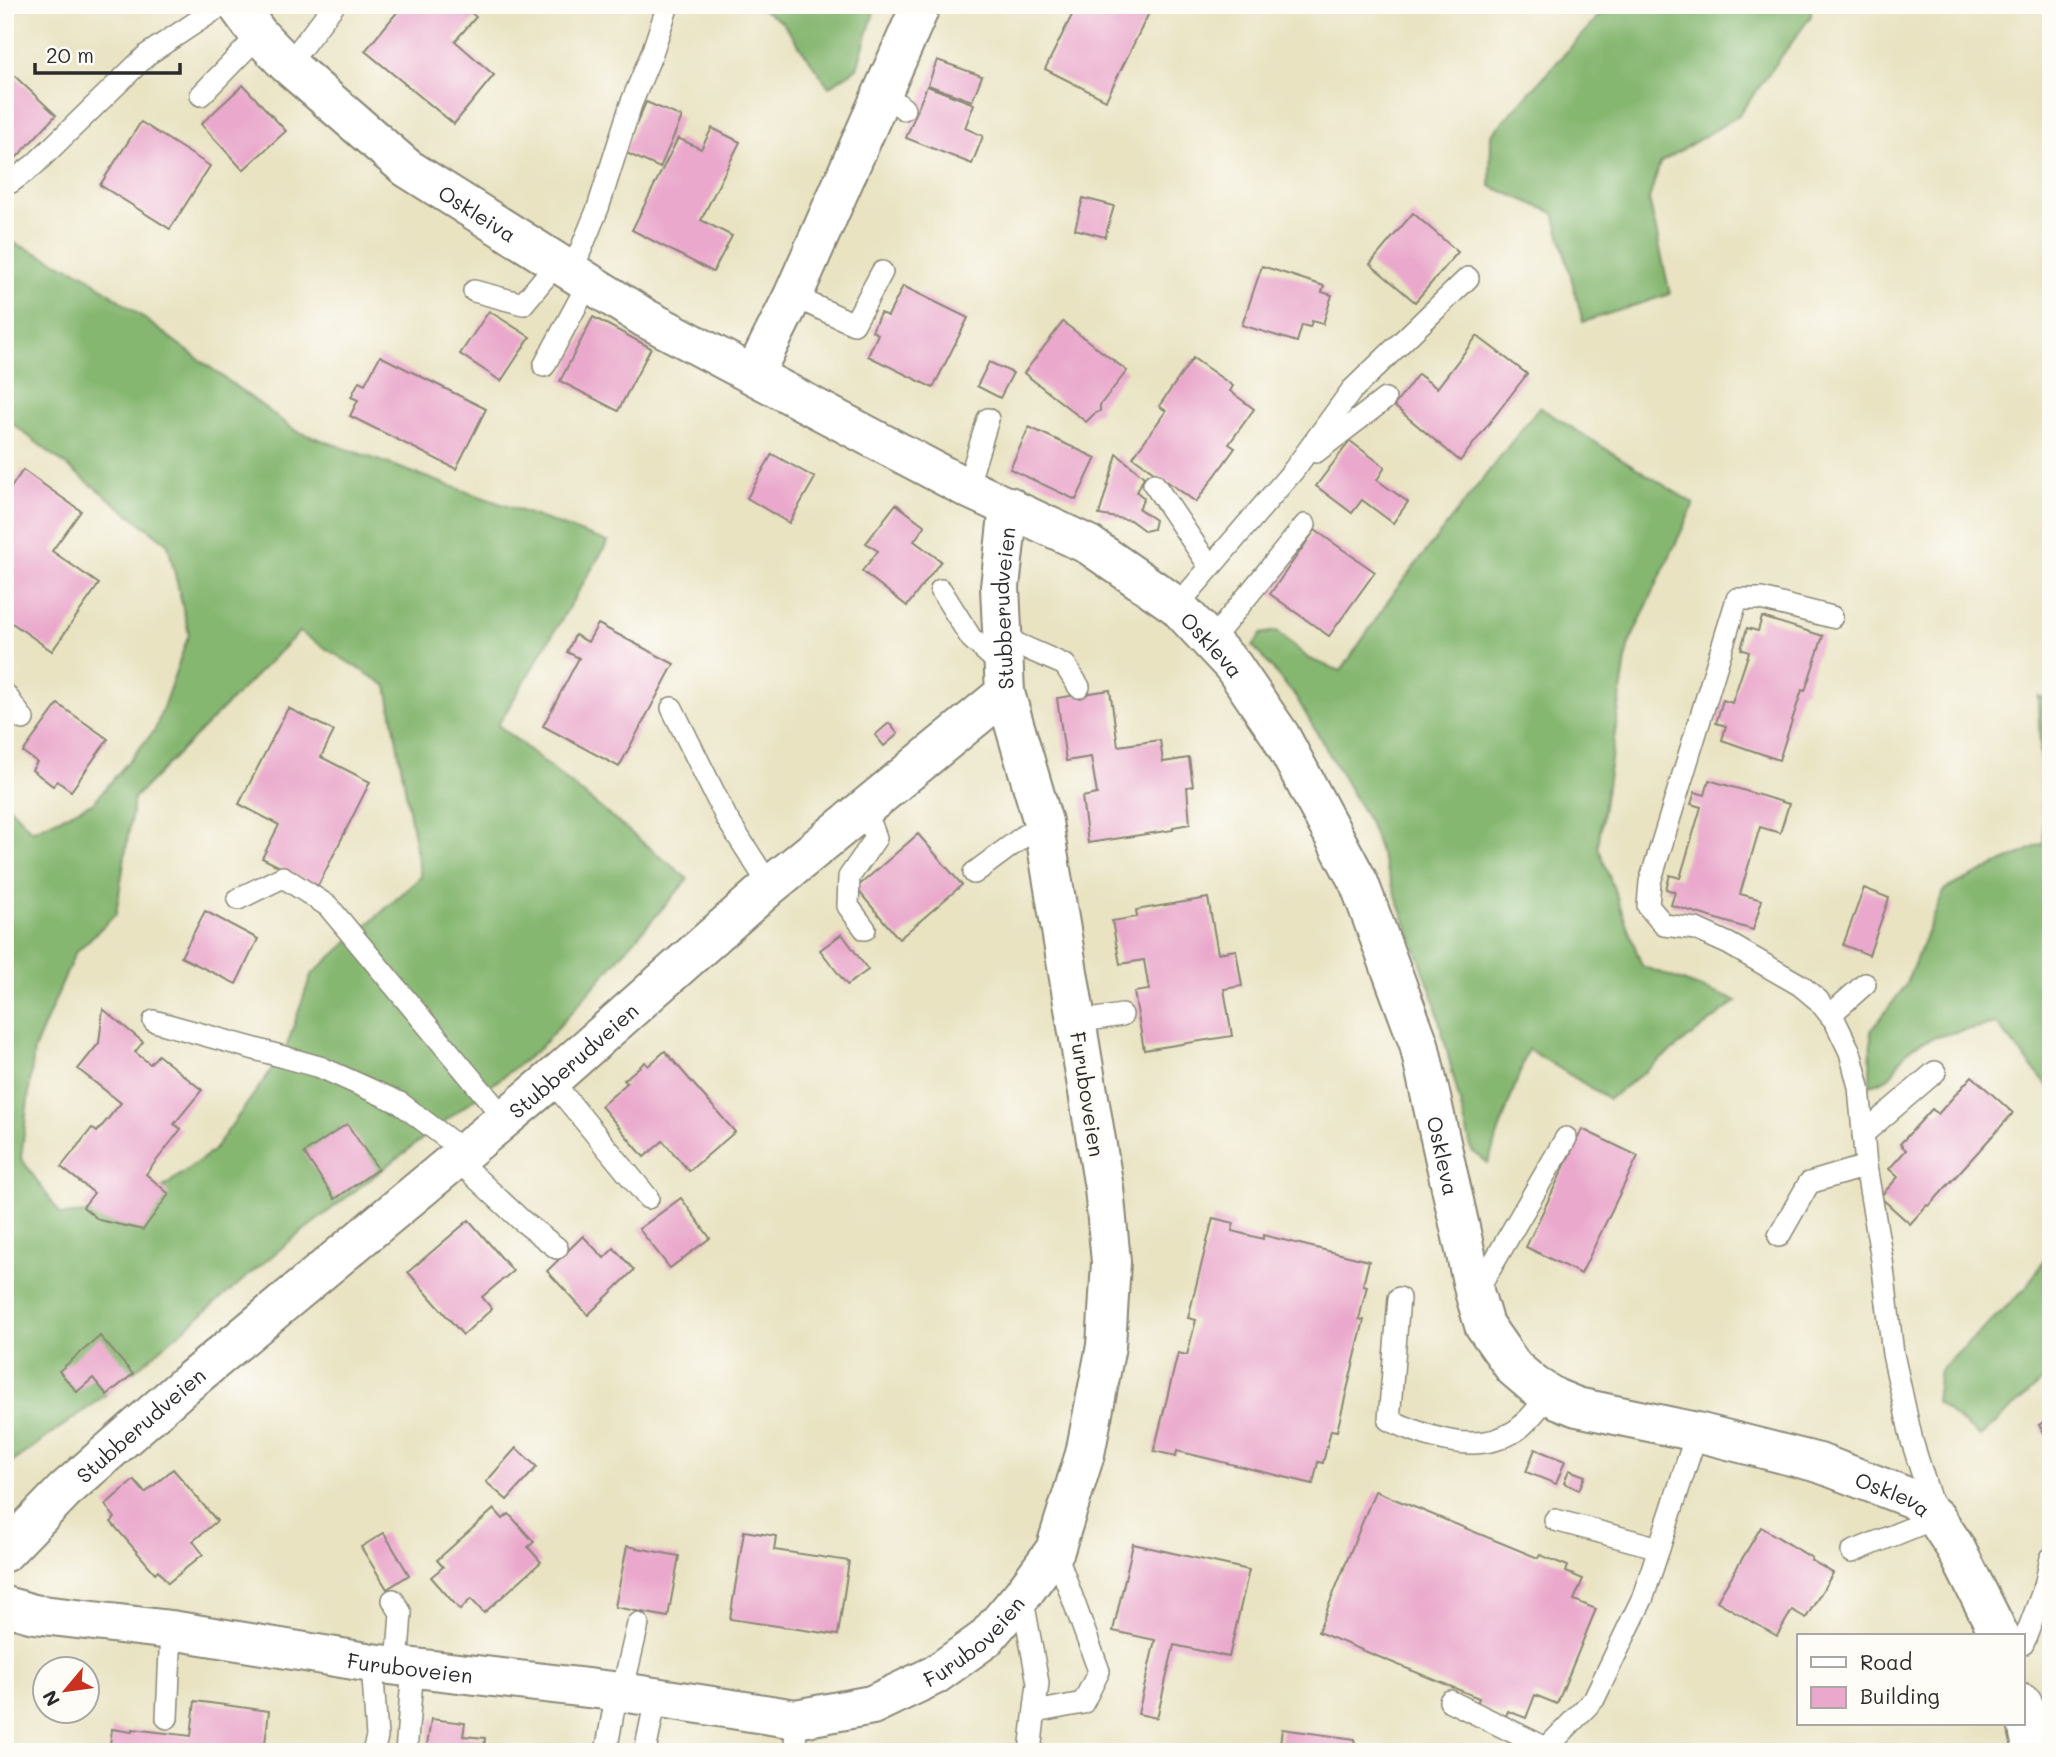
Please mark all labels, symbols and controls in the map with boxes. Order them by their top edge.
scale bar [35,32,180,76]
text: 20 m [46,41,94,68]
street label: Oskleiva [434,178,522,247]
street label: Stubberudveien [986,525,1020,690]
street label: Oskleva [1175,606,1250,682]
street label: Stubberudveien [503,996,643,1123]
street label: Furuboveien [1065,1030,1111,1158]
street label: Oskleva [1422,1113,1466,1198]
street label: Stubberudveien [70,1361,210,1488]
street label: Oskleva [1852,1465,1937,1522]
street label: Furuboveien [919,1590,1029,1692]
legend [1797,1634,2024,1726]
street label: Furuboveien [345,1646,474,1688]
text: Road [1860,1648,1912,1675]
north arrow [32,1656,102,1726]
text: Building [1860,1682,1940,1709]
text: N [36,1686,65,1711]

